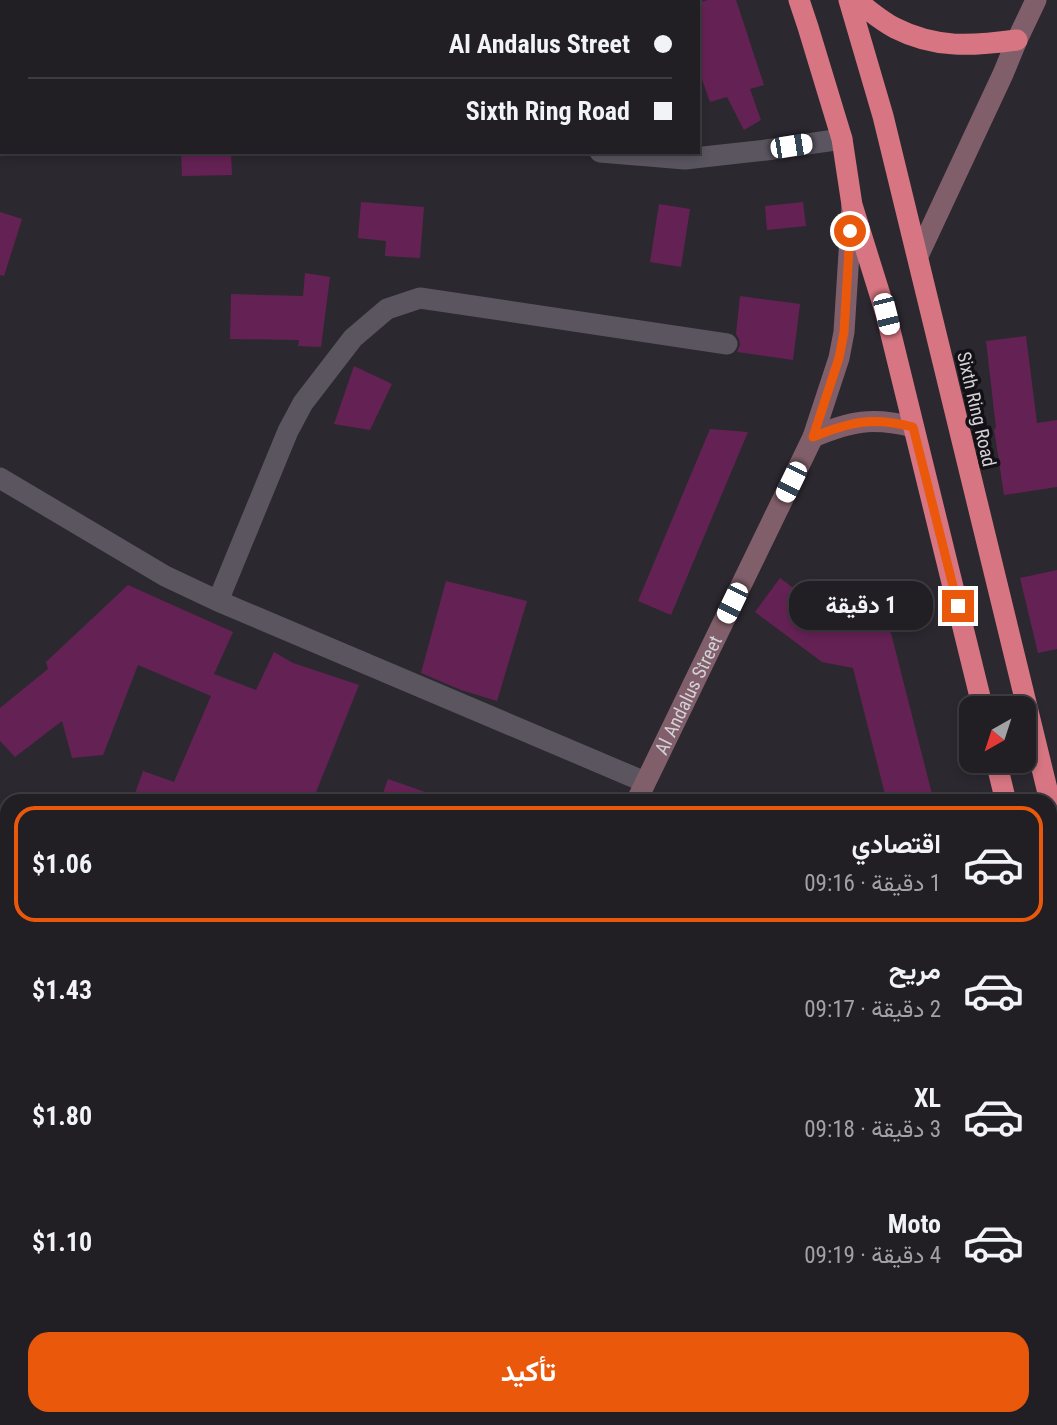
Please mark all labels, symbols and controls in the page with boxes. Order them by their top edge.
text: Al Andalus Street [449,29,630,59]
text: Sixth Ring Road [466,96,630,126]
car [769,132,814,160]
route start [834,215,866,247]
car [871,291,902,337]
street label: Sixth Ring Road [952,349,1001,469]
car [773,459,810,505]
car [714,580,751,626]
callout: 1 دقيقة [790,582,934,630]
route end [942,590,974,622]
text: 1 دقيقة [825,592,897,619]
street label: Al Andalus Street [650,632,727,758]
north arrow [959,696,1036,774]
map controls [959,696,1036,773]
text: اقتصادي [852,829,941,859]
icon: car [962,833,1025,896]
text: $1.06 [32,849,92,879]
text: 1 دقيقة · 09:16 [804,870,941,897]
text: مريح [889,955,941,985]
icon: car [962,959,1025,1022]
text: $1.43 [32,975,92,1005]
text: 2 دقيقة · 09:17 [804,996,941,1023]
text: XL [914,1083,941,1113]
icon: car [962,1085,1025,1148]
text: $1.80 [32,1101,92,1131]
text: 3 دقيقة · 09:18 [804,1116,941,1143]
text: Moto [888,1209,941,1239]
icon: car [962,1211,1025,1274]
text: $1.10 [32,1227,92,1257]
text: 4 دقيقة · 09:19 [804,1242,941,1269]
button: تأكيد [28,1332,1029,1412]

